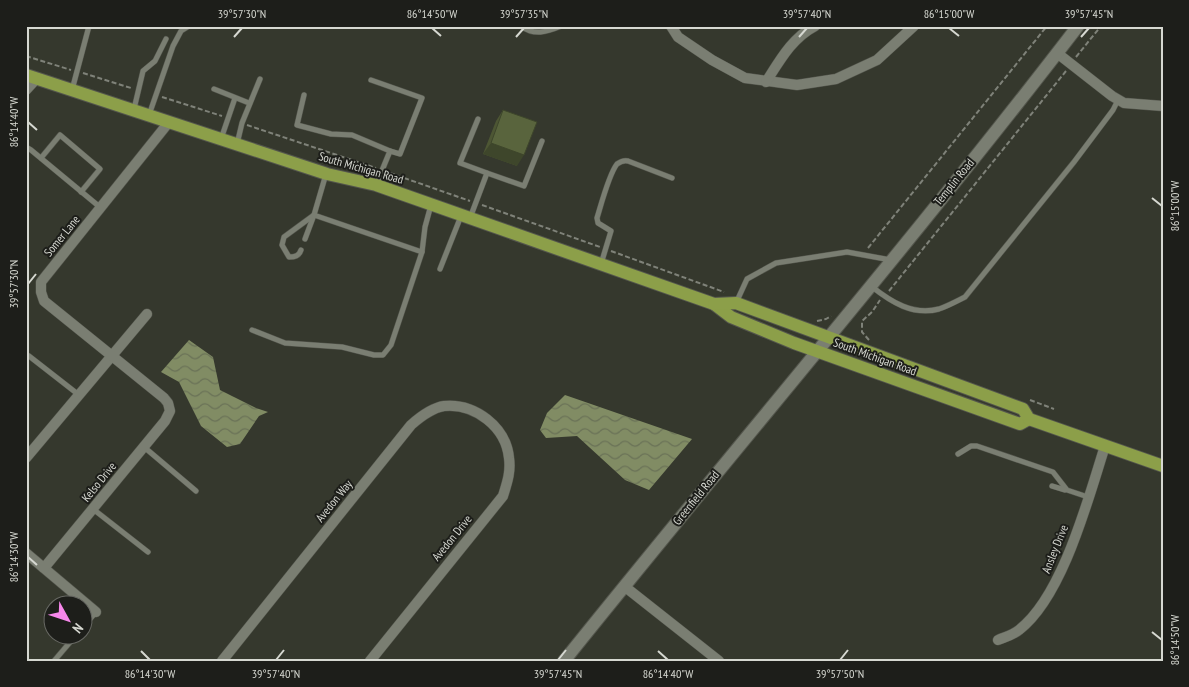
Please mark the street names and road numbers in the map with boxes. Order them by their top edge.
street label: South Michigan Road [317,148,405,187]
street label: Templin Road [930,155,977,208]
street label: Somer Lane [40,212,83,259]
street label: South Michigan Road [832,335,919,379]
street label: Kelso Drive [78,459,119,505]
street label: Greenfield Road [669,468,722,528]
street label: Avedon Way [312,476,355,525]
street label: Avedon Drive [429,512,475,564]
street label: Ansley Drive [1038,522,1071,575]

